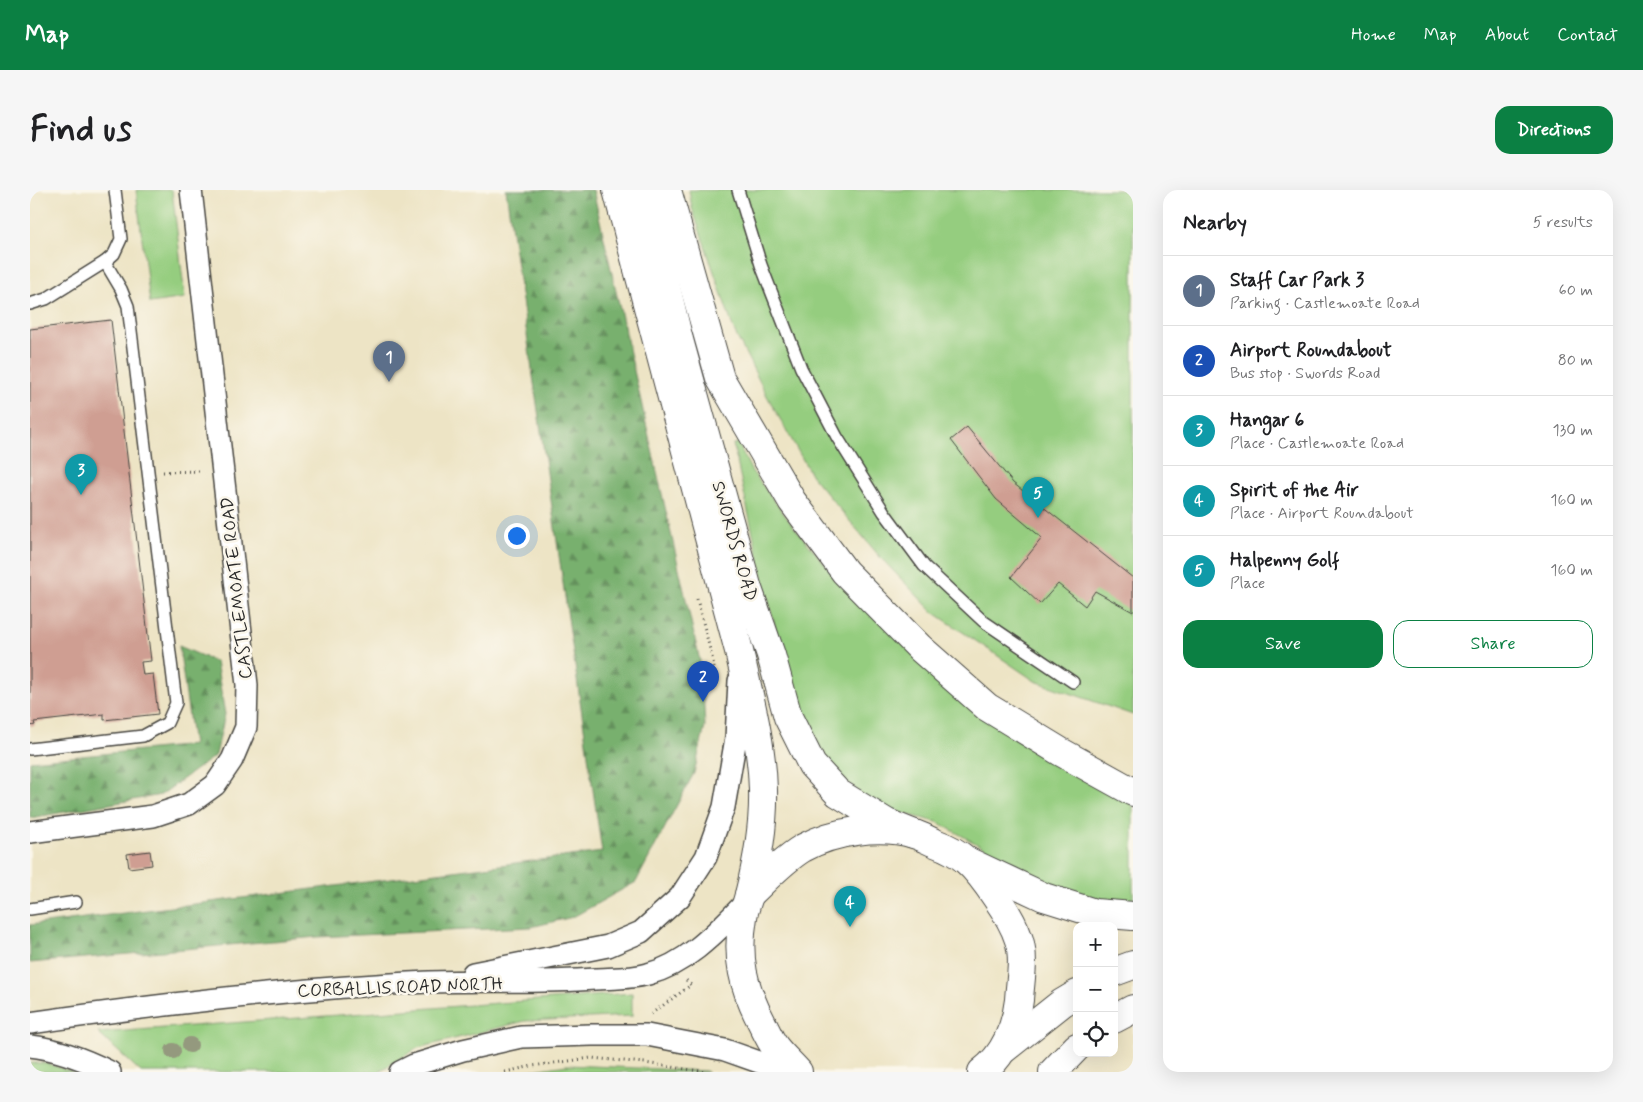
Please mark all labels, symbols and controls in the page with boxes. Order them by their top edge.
text: Map [25,20,69,51]
text: Home [1351,23,1396,47]
text: Map [1424,23,1457,47]
text: About [1485,23,1529,47]
text: Contact [1557,23,1618,47]
button: Directions [1495,106,1613,154]
text: Find us [30,107,132,153]
text: Nearby [1183,209,1247,237]
text: 5 results [1533,212,1593,233]
text: Staff Car Park 3 [1230,268,1364,293]
text: 1 [1195,280,1203,301]
text: 60 m [1559,280,1593,301]
text: Parking · Castlemoate Road [1230,293,1420,314]
text: Airport Roundabout [1230,338,1392,363]
pin: 1 [373,341,405,382]
text: 2 [1195,350,1203,371]
text: 80 m [1558,350,1593,371]
text: Bus stop · Swords Road [1230,363,1380,384]
text: Hangar 6 [1230,408,1304,433]
text: 3 [1195,420,1203,441]
text: 130 m [1552,420,1593,441]
text: Place · Castlemoate Road [1230,433,1404,454]
pin: 3 [65,454,97,495]
pin: 5 [1022,477,1054,518]
street label: SWORDS ROAD [705,478,763,604]
text: Spirit of the Air [1230,478,1359,503]
text: 4 [1194,490,1204,511]
text: 160 m [1550,490,1593,511]
street label: CASTLEMOATE ROAD [215,496,259,680]
text: Place · Airport Roundabout [1230,503,1414,524]
your location [504,523,530,549]
text: Halpenny Golf [1230,548,1339,573]
text: 5 [1194,560,1204,581]
text: 160 m [1550,560,1593,581]
text: Place [1230,573,1265,594]
button: Save [1183,620,1383,668]
button: Share [1393,620,1593,668]
pin: 2 [687,661,719,702]
pin: 4 [834,886,866,927]
map controls [1073,922,1118,1057]
button: + [1073,922,1118,967]
button: − [1073,967,1118,1012]
street label: CORBALLIS ROAD NORTH [297,972,504,1004]
button: locate [1073,1012,1118,1057]

